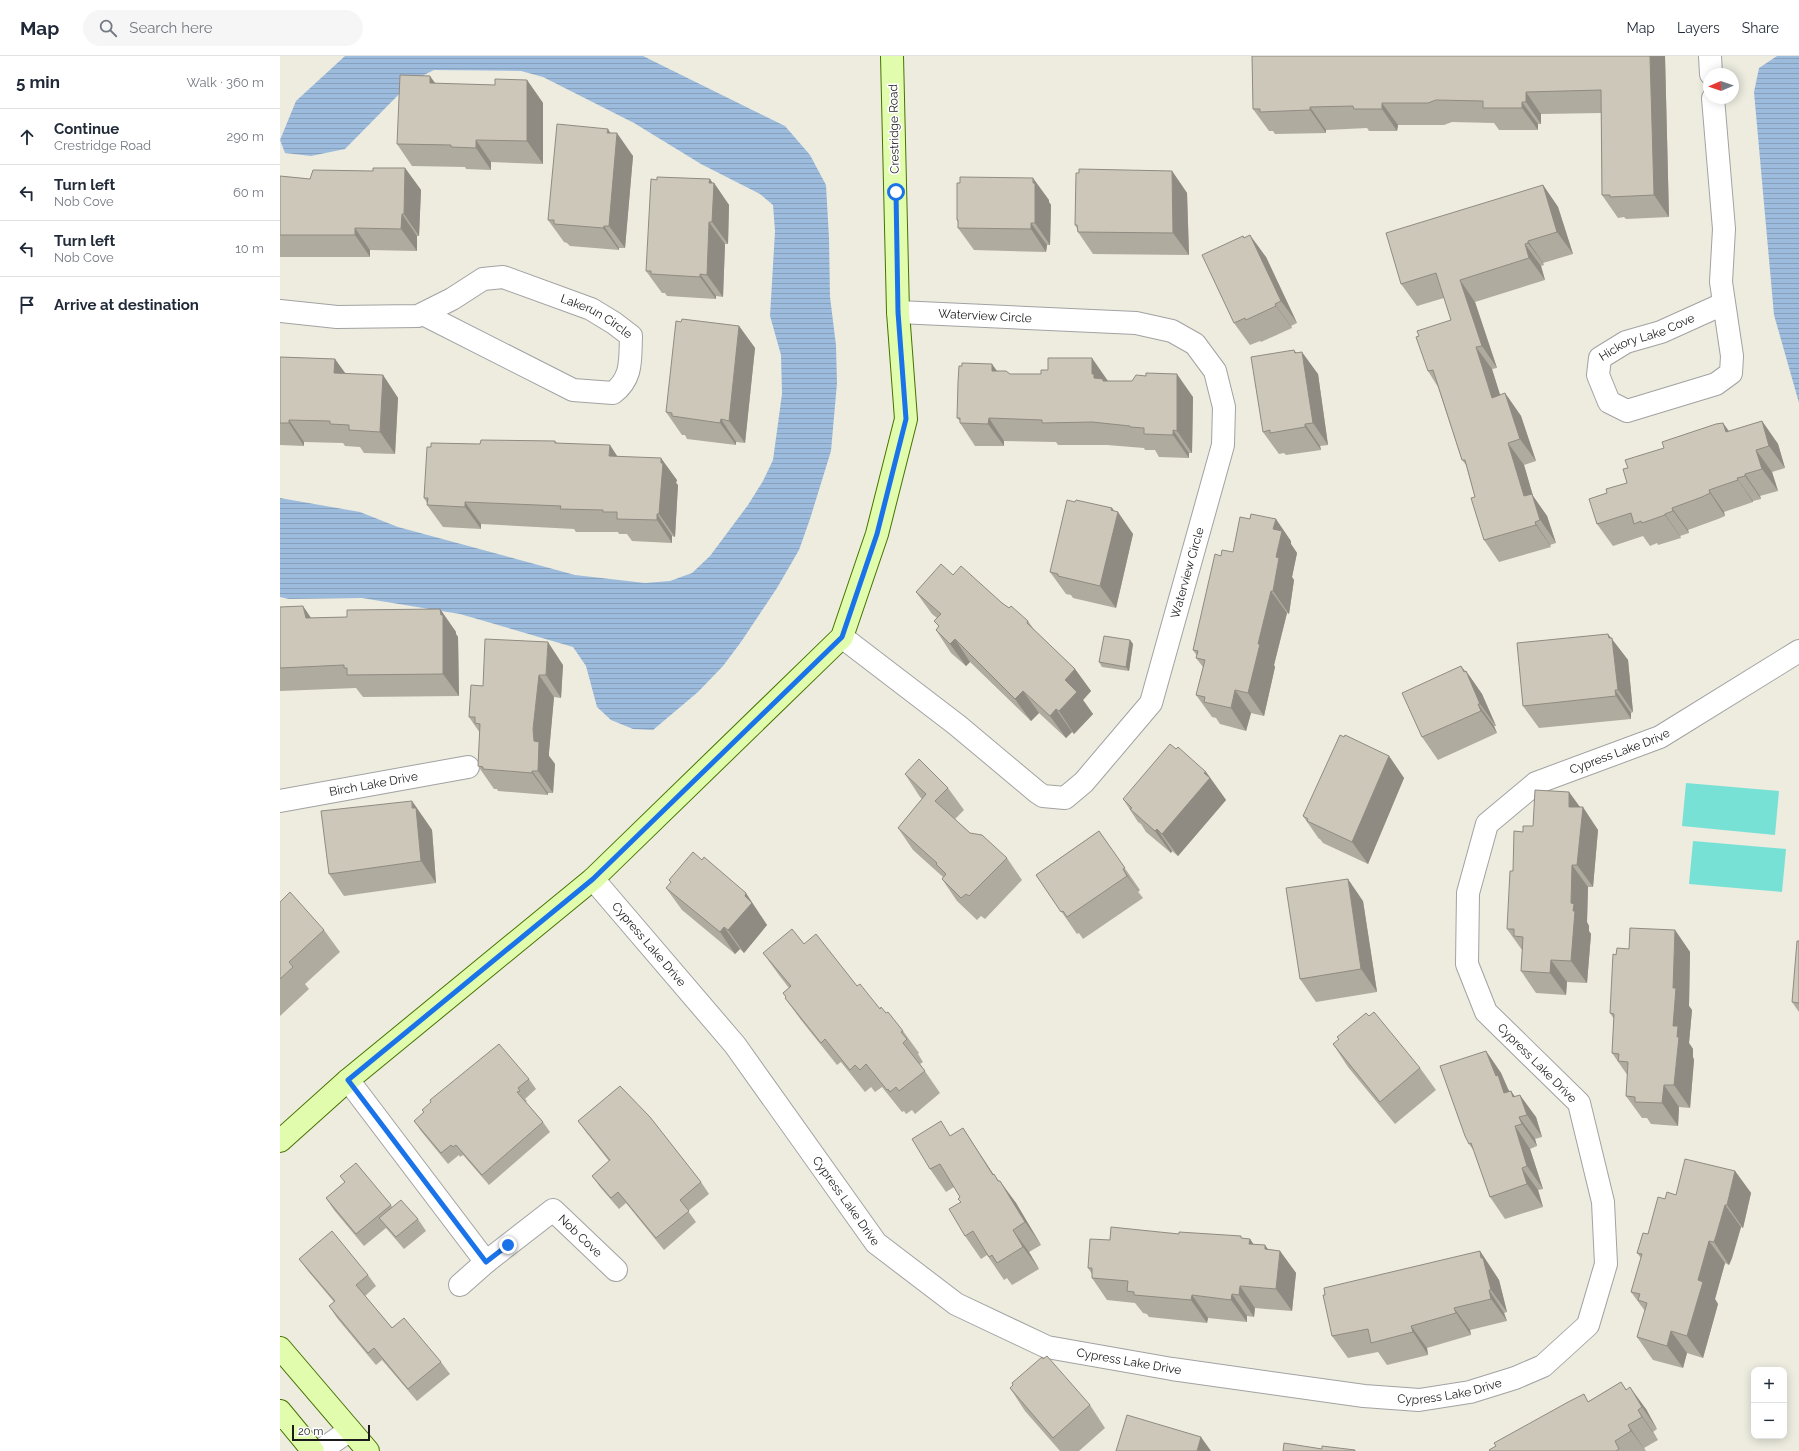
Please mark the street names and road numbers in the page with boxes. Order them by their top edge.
street label: Crestridge Road [886,84,902,174]
street label: Lakerun Circle [559,292,635,341]
street label: Waterview Circle [938,307,1032,325]
street label: Hickory Lake Cove [1596,311,1697,364]
street label: Waterview Circle [1168,526,1207,620]
street label: Cypress Lake Drive [1568,726,1672,777]
street label: Birch Lake Drive [328,769,419,799]
street label: Cypress Lake Drive [609,899,689,989]
street label: Cypress Lake Drive [1495,1021,1579,1105]
street label: Cypress Lake Drive [810,1154,883,1248]
street label: Nob Cove [555,1212,605,1260]
street label: Cypress Lake Drive [1075,1345,1182,1377]
street label: Cypress Lake Drive [1397,1376,1503,1407]

